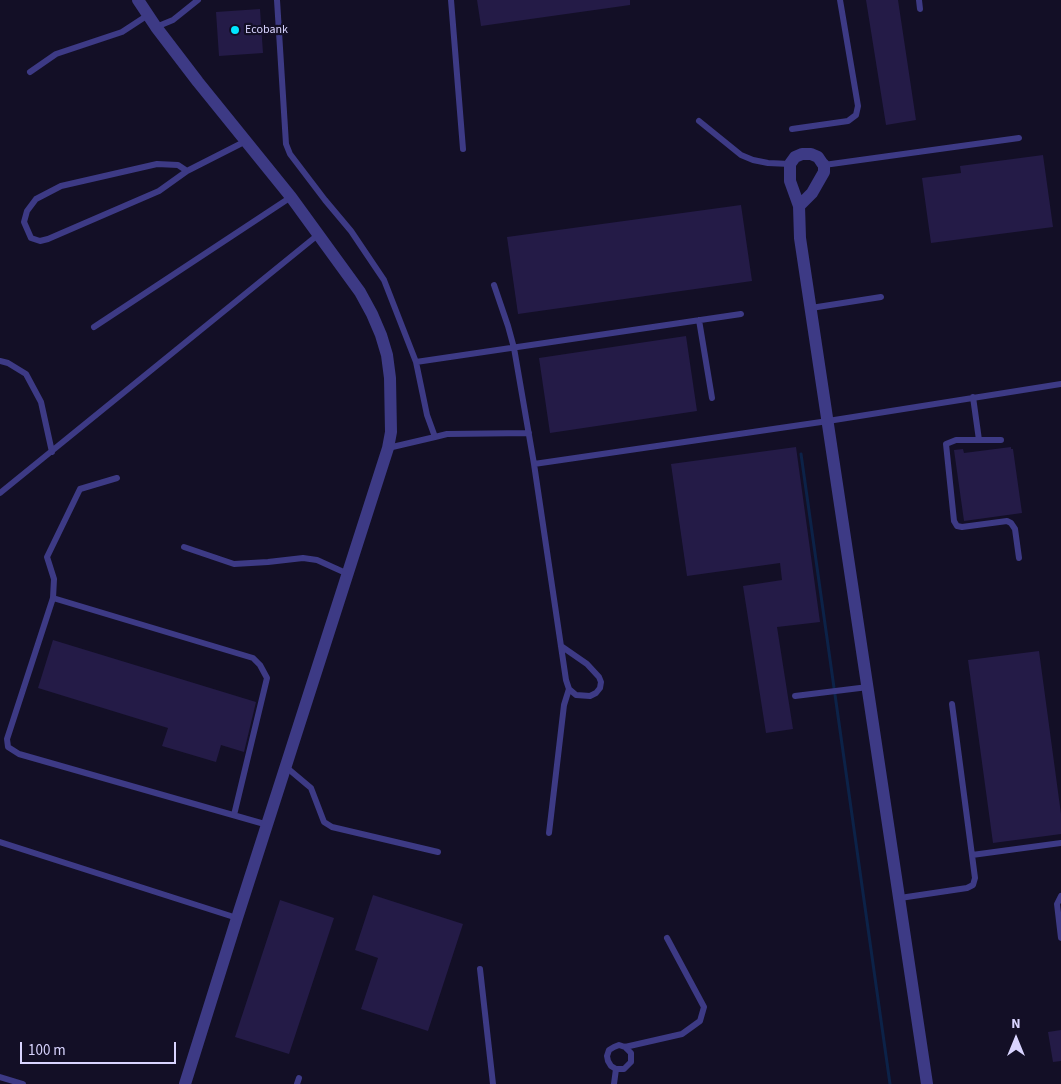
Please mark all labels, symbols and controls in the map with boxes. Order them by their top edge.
place label: Ecobank [245,23,288,37]
marker: Ecobank [229,24,241,36]
north arrow [991,1014,1041,1064]
text: N [1011,1014,1021,1034]
scale bar [22,1032,179,1064]
text: 100 m [28,1040,66,1061]

